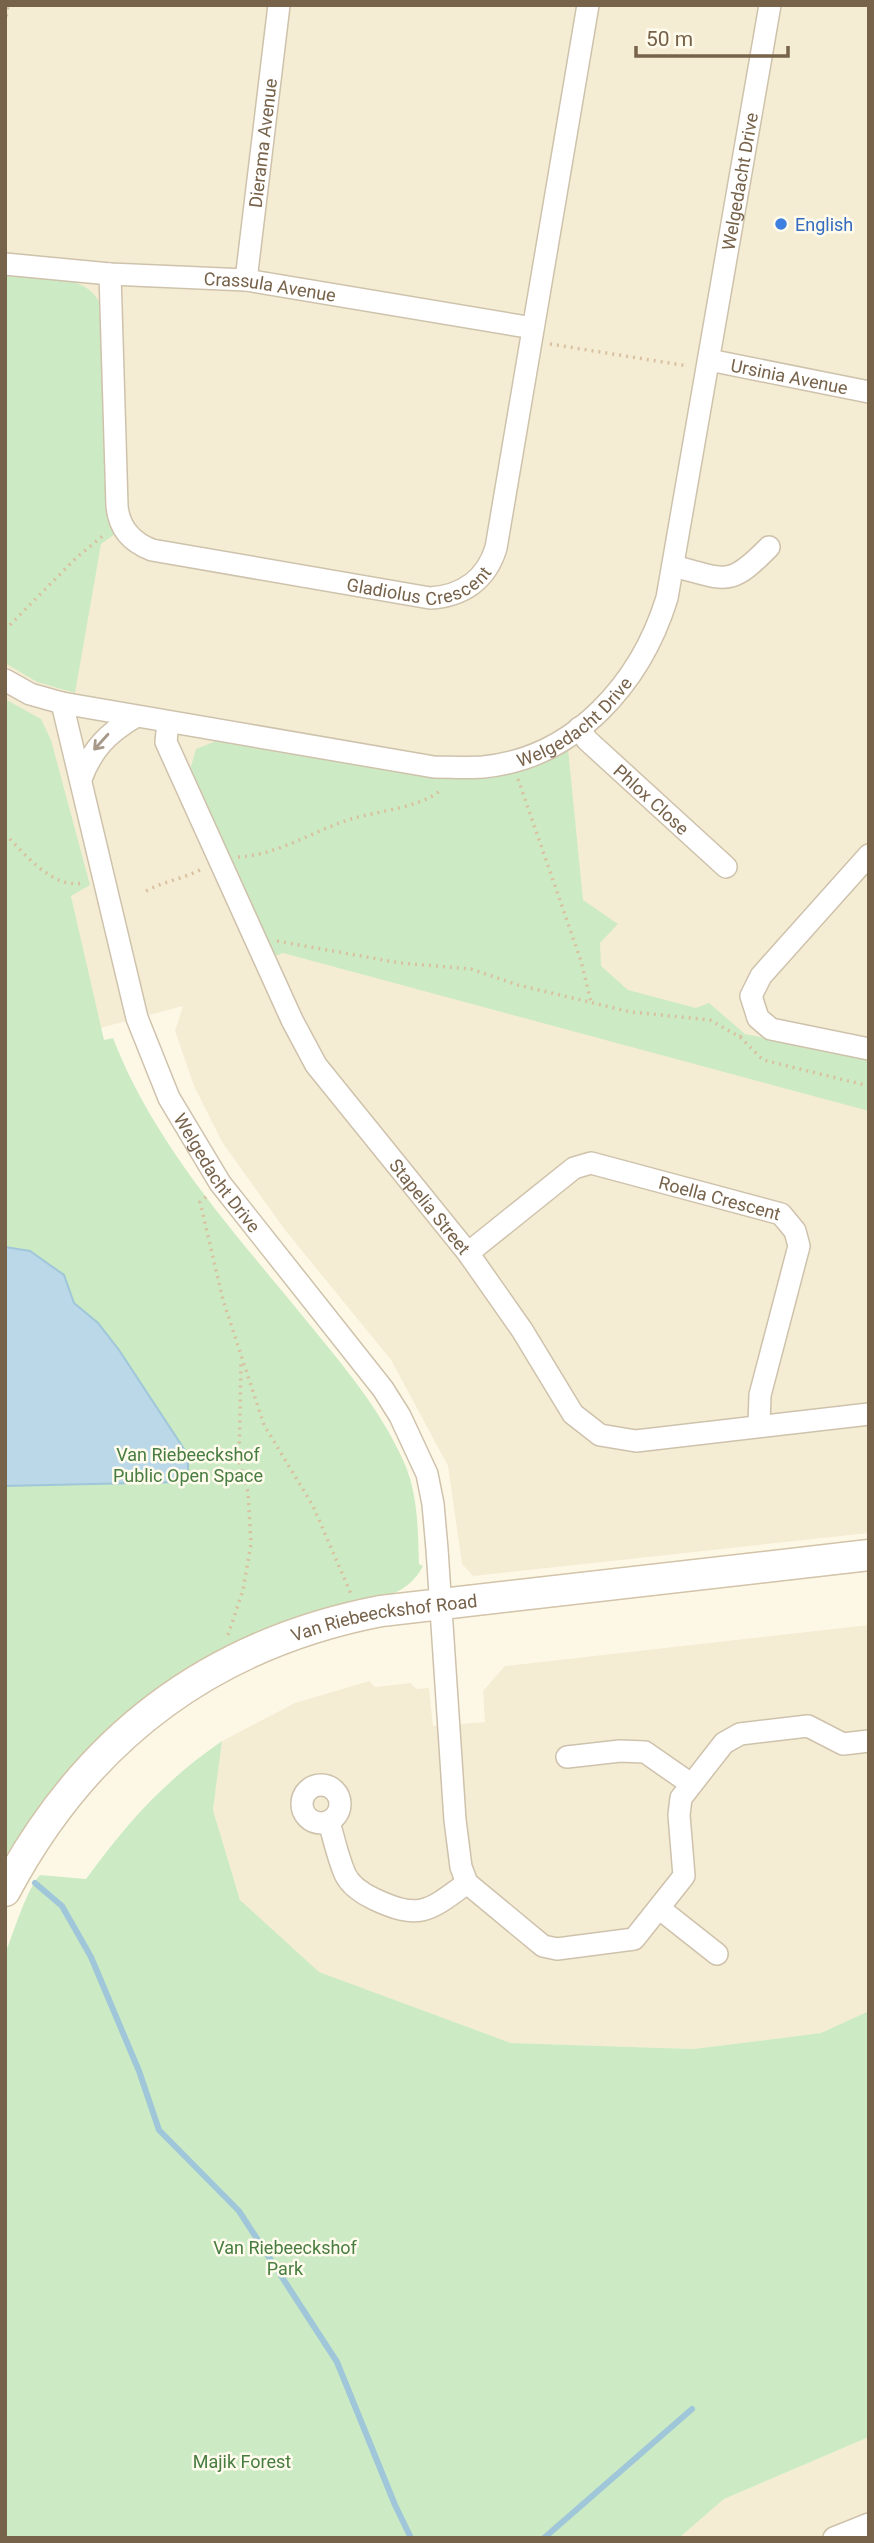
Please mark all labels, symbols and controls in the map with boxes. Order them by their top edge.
scale bar [636,14,788,58]
text: 50 m [646,27,693,51]
street label: Dierama Avenue [244,77,281,209]
street label: Welgedacht Drive [717,111,762,252]
place label: English [795,214,853,235]
marker: English [773,216,789,232]
street label: Crassula Avenue [203,268,338,305]
street label: Ursinia Avenue [729,354,850,398]
street label: Gladiolus Crescent [345,562,495,609]
street label: Welgedacht Drive [514,673,636,770]
one-way arrow [93,733,110,750]
street label: Phlox Close [610,759,694,839]
street label: Welgedacht Drive [170,1109,265,1236]
street label: Stapelia Street [385,1154,475,1258]
street label: Roella Crescent [657,1171,783,1224]
park label: Van Riebeeckshof Public Open Space [113,1444,263,1486]
street label: Van Riebeeckshof Road [288,1590,478,1645]
park label: Van Riebeeckshof Park [213,2237,358,2279]
park label: Majik Forest [193,2451,291,2472]

